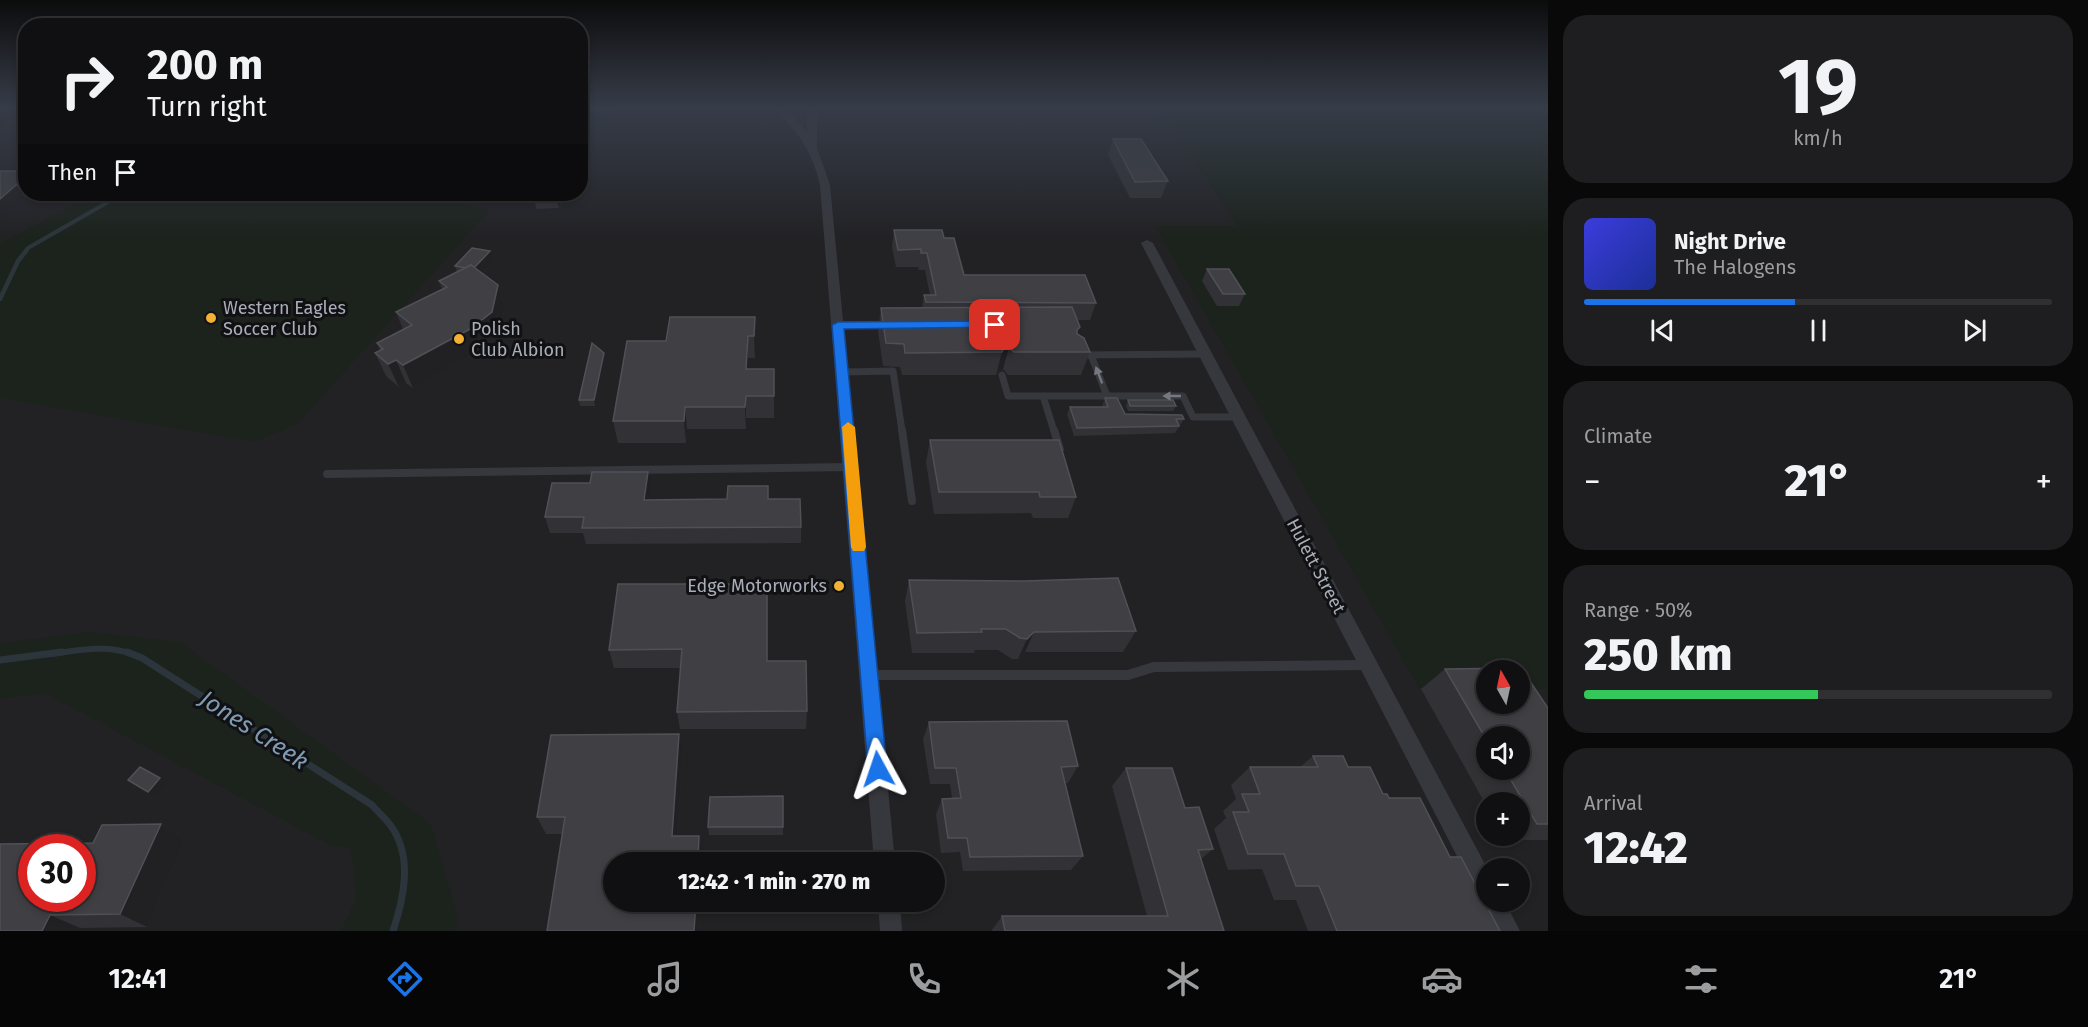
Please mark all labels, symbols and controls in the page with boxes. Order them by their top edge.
text: 200 m [147,40,263,90]
text: 19 [1778,40,1858,134]
icon: right [48,42,126,120]
text: Turn right [147,91,267,123]
text: km/h [1793,126,1843,150]
icon: arrive [109,156,142,189]
text: Then [48,159,97,186]
text: Night Drive [1674,228,1786,255]
text: The Halogens [1674,255,1796,279]
place label: Western Eagles Soccer Club [223,297,346,340]
pin [969,299,1020,350]
icon: arrive [978,308,1011,341]
marker: Western Eagles Soccer Club [204,311,218,325]
icon: previous [1646,314,1679,347]
icon: pause [1802,314,1835,347]
icon: next [1958,314,1991,347]
place label: Polish Club Albion [471,318,565,361]
marker: Polish Club Albion [452,332,466,346]
one-way arrow [1094,366,1104,384]
one-way arrow [1162,391,1181,401]
text: Climate [1584,424,1652,448]
text: 21° [1784,454,1852,508]
text: − [1584,462,1601,502]
text: + [2036,462,2052,502]
street label: Hulett Street [1282,515,1350,618]
place label: Edge Motorworks [687,575,827,597]
marker: Edge Motorworks [832,579,846,593]
text: Range · 50% [1584,598,1693,622]
text: 250 km [1584,628,1732,682]
north arrow [1476,660,1530,714]
map controls [1476,660,1530,912]
water label: Jones Creek [193,683,314,775]
button: sound [1476,726,1530,780]
position arrow [846,737,910,801]
text: Arrival [1584,791,1643,815]
button: + [1476,792,1530,846]
text: 12:42 [1584,821,1688,875]
speed limit sign: 30 [18,834,96,912]
button: − [1476,858,1530,912]
text: 12:42 · 1 min · 270 m [678,868,870,895]
icon: directions [384,958,426,1000]
icon: music [644,958,686,1000]
icon: phone [903,958,945,1000]
icon: climate [1162,958,1204,1000]
icon: car [1421,958,1463,1000]
icon: filters [1680,958,1722,1000]
text: 12:41 [109,963,167,995]
text: 21° [1939,963,1979,995]

